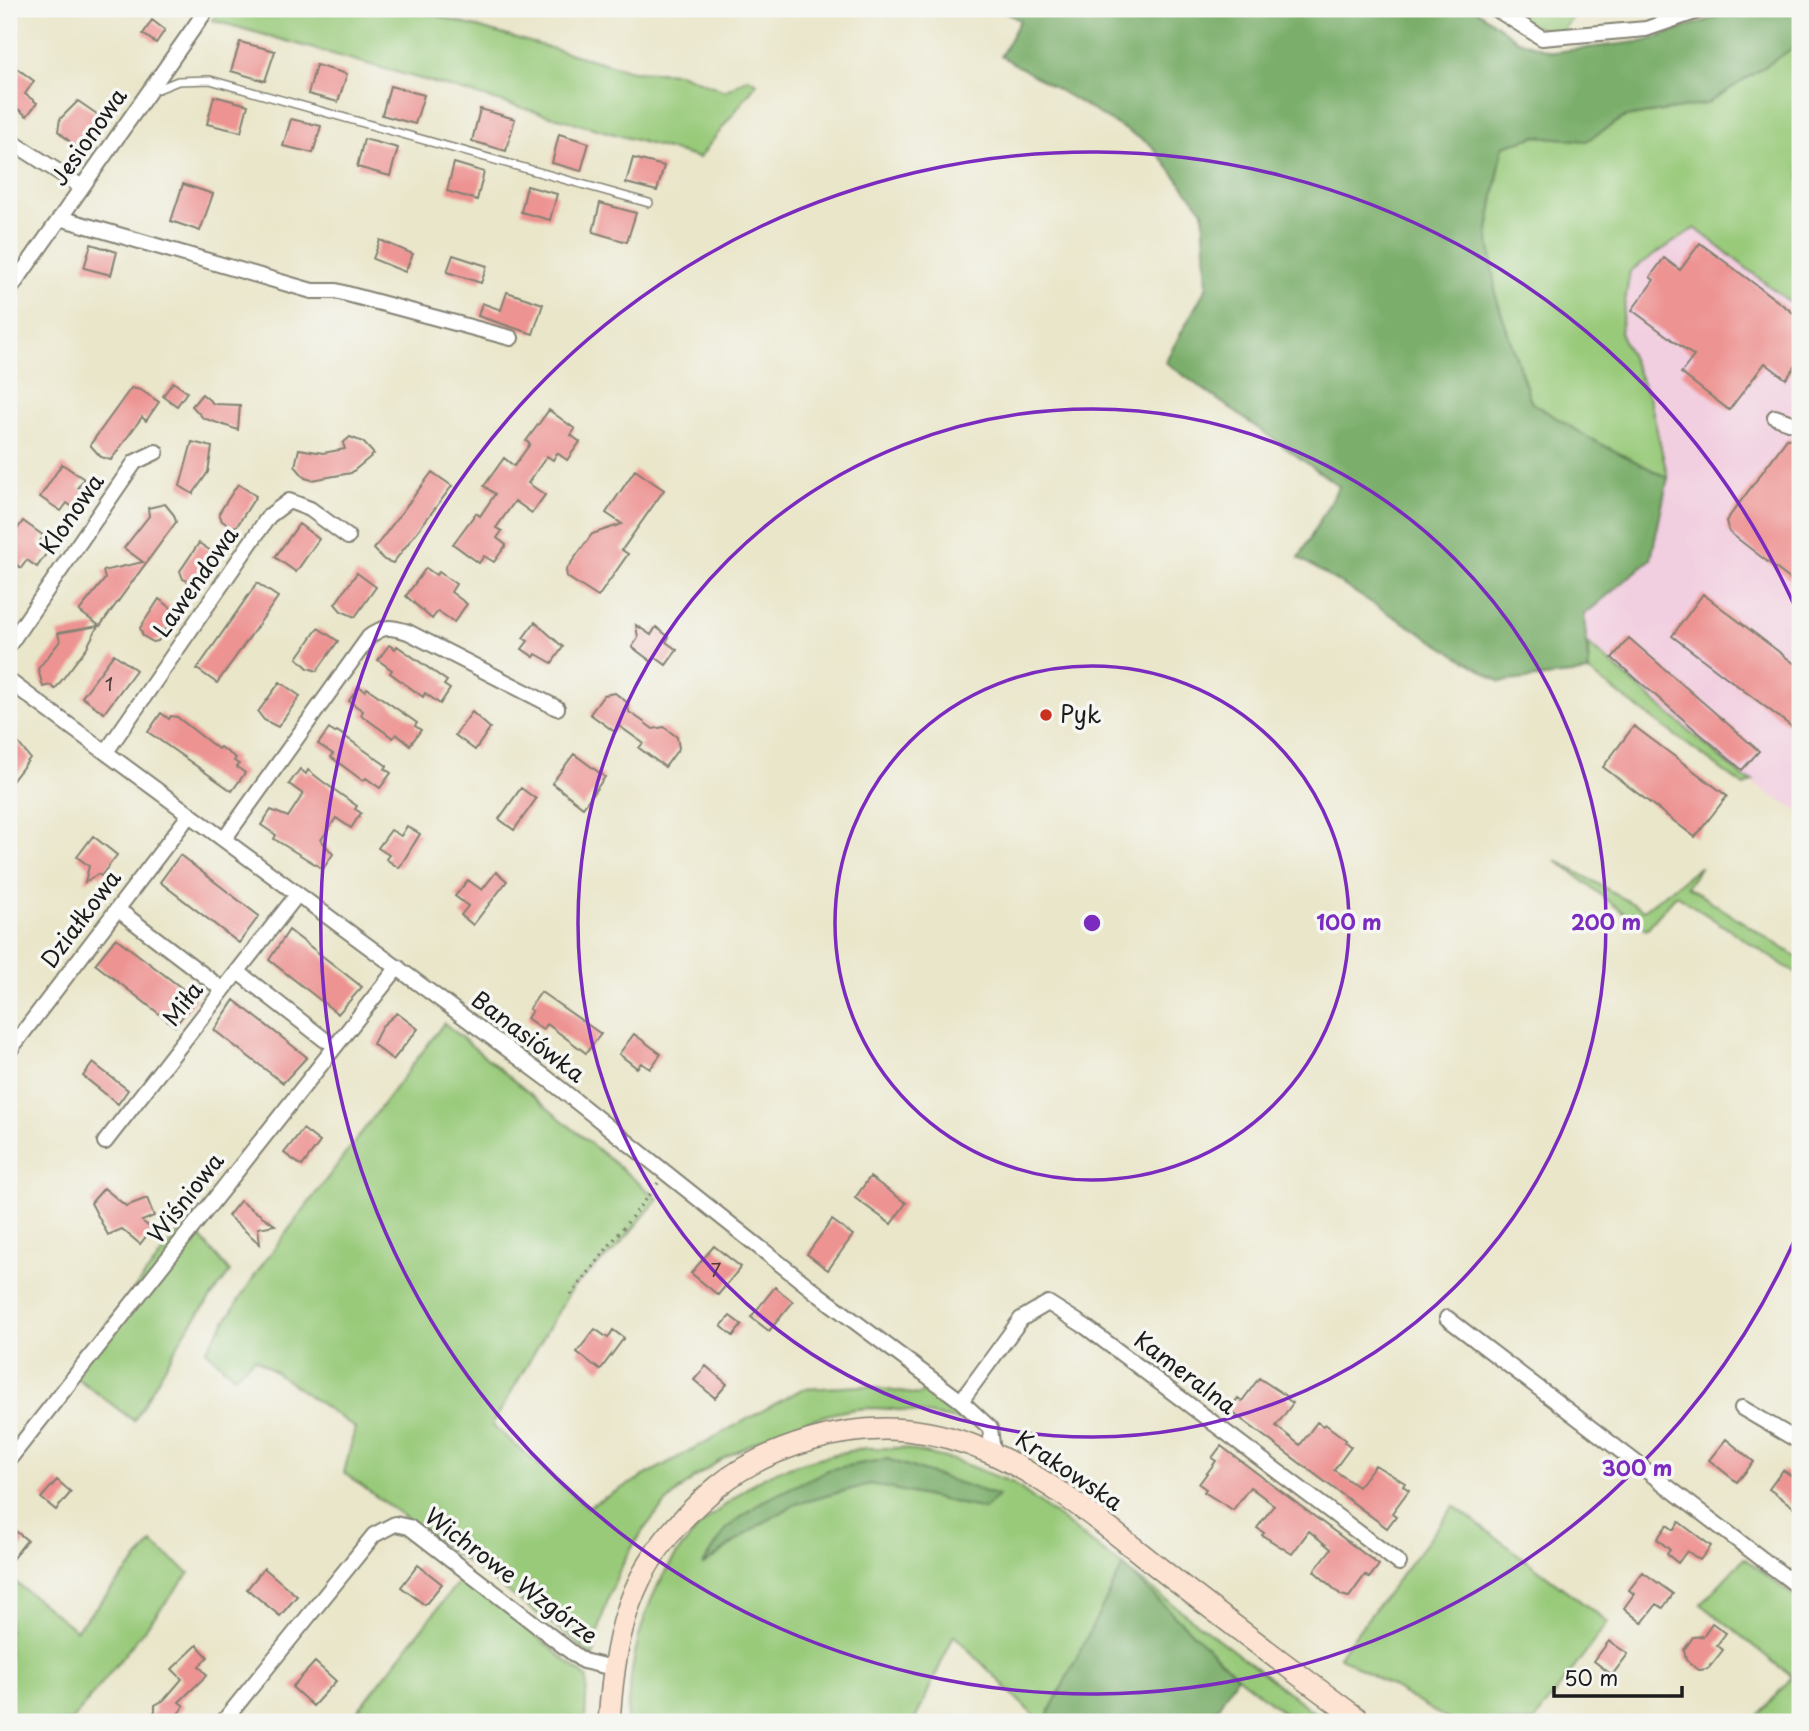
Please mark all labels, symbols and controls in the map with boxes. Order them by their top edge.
street label: Jesionowa [41,79,135,192]
street label: Klonowa [30,465,112,561]
street label: Lawendowa [144,518,246,644]
house number: 1 [105,669,113,697]
place label: Pyk [1060,696,1101,731]
marker: Pyk [1038,707,1054,723]
street label: Działkowa [31,861,129,975]
text: 100 m [1316,905,1382,937]
text: 200 m [1571,905,1641,937]
centre of rings [1080,911,1104,935]
street label: Miła [153,973,211,1033]
street label: Banasiówka [465,981,594,1091]
street label: Wiśniowa [138,1144,232,1250]
house number: 7 [711,1255,722,1283]
street label: Kameralna [1127,1322,1245,1422]
street label: Krakowska [1009,1421,1131,1519]
text: 300 m [1602,1451,1672,1483]
street label: Wichrowe Wzgórze [418,1498,606,1652]
scale bar [1554,1654,1681,1698]
text: 50 m [1564,1661,1618,1693]

